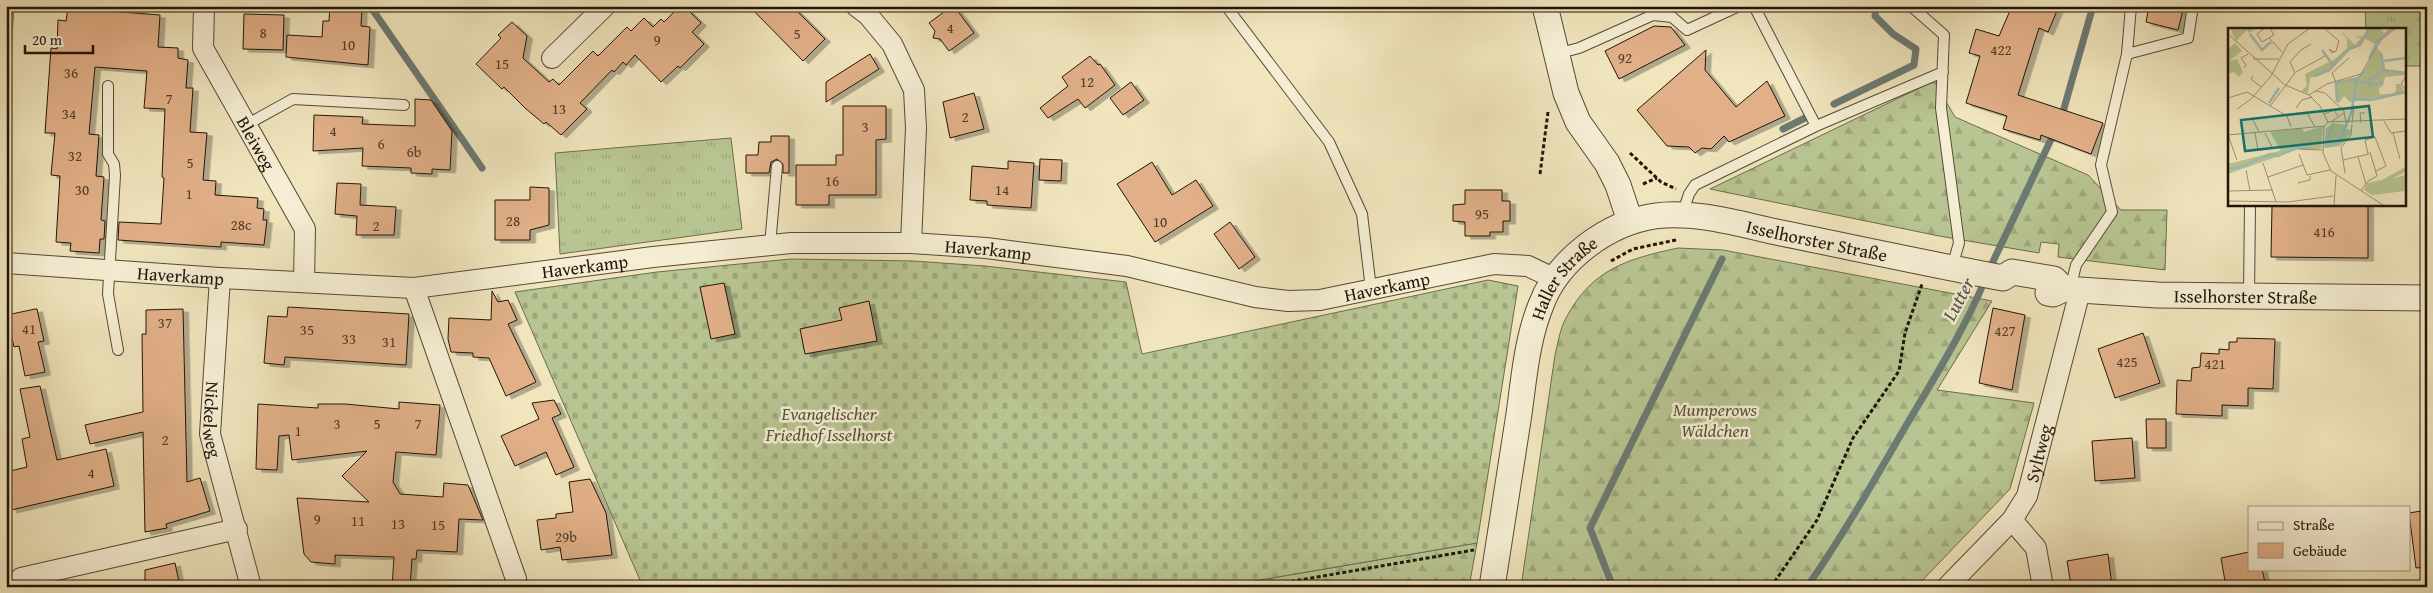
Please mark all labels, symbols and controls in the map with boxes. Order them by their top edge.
house number: 4 [946,17,954,38]
scale bar [25,22,92,54]
house number: 8 [259,22,267,43]
house number: 5 [793,23,801,44]
inset map [2228,28,2406,205]
text: 20 m [32,29,63,50]
house number: 9 [653,29,661,50]
house number: 10 [341,34,355,55]
house number: 422 [1990,39,2012,60]
house number: 92 [1618,47,1632,68]
house number: 15 [495,53,509,74]
house number: 36 [64,62,78,83]
house number: 12 [1080,71,1094,92]
house number: 7 [165,88,173,109]
house number: 13 [552,98,566,119]
house number: 34 [62,103,76,124]
house number: 2 [961,106,969,127]
street label: Bleiweg [230,111,283,175]
house number: 3 [861,116,869,137]
house number: 4 [329,120,337,141]
house number: 6 [377,133,385,154]
house number: 6b [407,141,422,162]
house number: 32 [68,145,82,166]
house number: 5 [186,152,194,173]
house number: 16 [825,170,839,191]
house number: 30 [75,179,89,200]
house number: 14 [995,179,1009,200]
house number: 1 [185,183,193,204]
house number: 95 [1475,203,1489,224]
house number: 28 [506,210,520,231]
house number: 10 [1153,211,1167,232]
street label: Isselhorster Straße [1744,212,1890,268]
house number: 28c [230,214,252,235]
house number: 2 [372,215,380,236]
house number: 416 [2313,221,2335,242]
street label: Haller Straße [1523,229,1603,323]
street label: Haverkamp [944,232,1033,267]
street label: Haverkamp [540,247,630,285]
street label: Haverkamp [136,259,225,292]
street label: Haverkamp [1342,264,1432,308]
water label: Lutter [1935,272,1981,326]
street label: Isselhorster Straße [2174,282,2317,310]
house number: 37 [158,312,172,333]
house number: 41 [22,318,36,339]
house number: 35 [300,319,314,340]
house number: 427 [1994,320,2016,341]
house number: 33 [342,328,356,349]
house number: 31 [382,331,396,352]
house number: 425 [2116,351,2138,372]
house number: 421 [2204,353,2226,374]
street label: Nickelweg [195,381,229,461]
park label: Mumperows Wäldchen [1673,396,1758,444]
park label: Evangelischer Friedhof Isselhorst [765,400,892,448]
house number: 3 [333,413,341,434]
house number: 5 [373,413,381,434]
house number: 7 [414,413,422,434]
house number: 1 [294,420,302,441]
street label: Syltweg [2018,421,2059,485]
house number: 2 [161,429,169,450]
house number: 4 [87,462,95,483]
legend [2248,506,2410,570]
house number: 9 [313,508,321,529]
house number: 11 [351,510,365,531]
house number: 13 [391,513,405,534]
house number: 15 [431,514,445,535]
text: Straße [2293,514,2335,535]
house number: 29b [555,526,577,547]
text: Gebäude [2293,540,2347,561]

